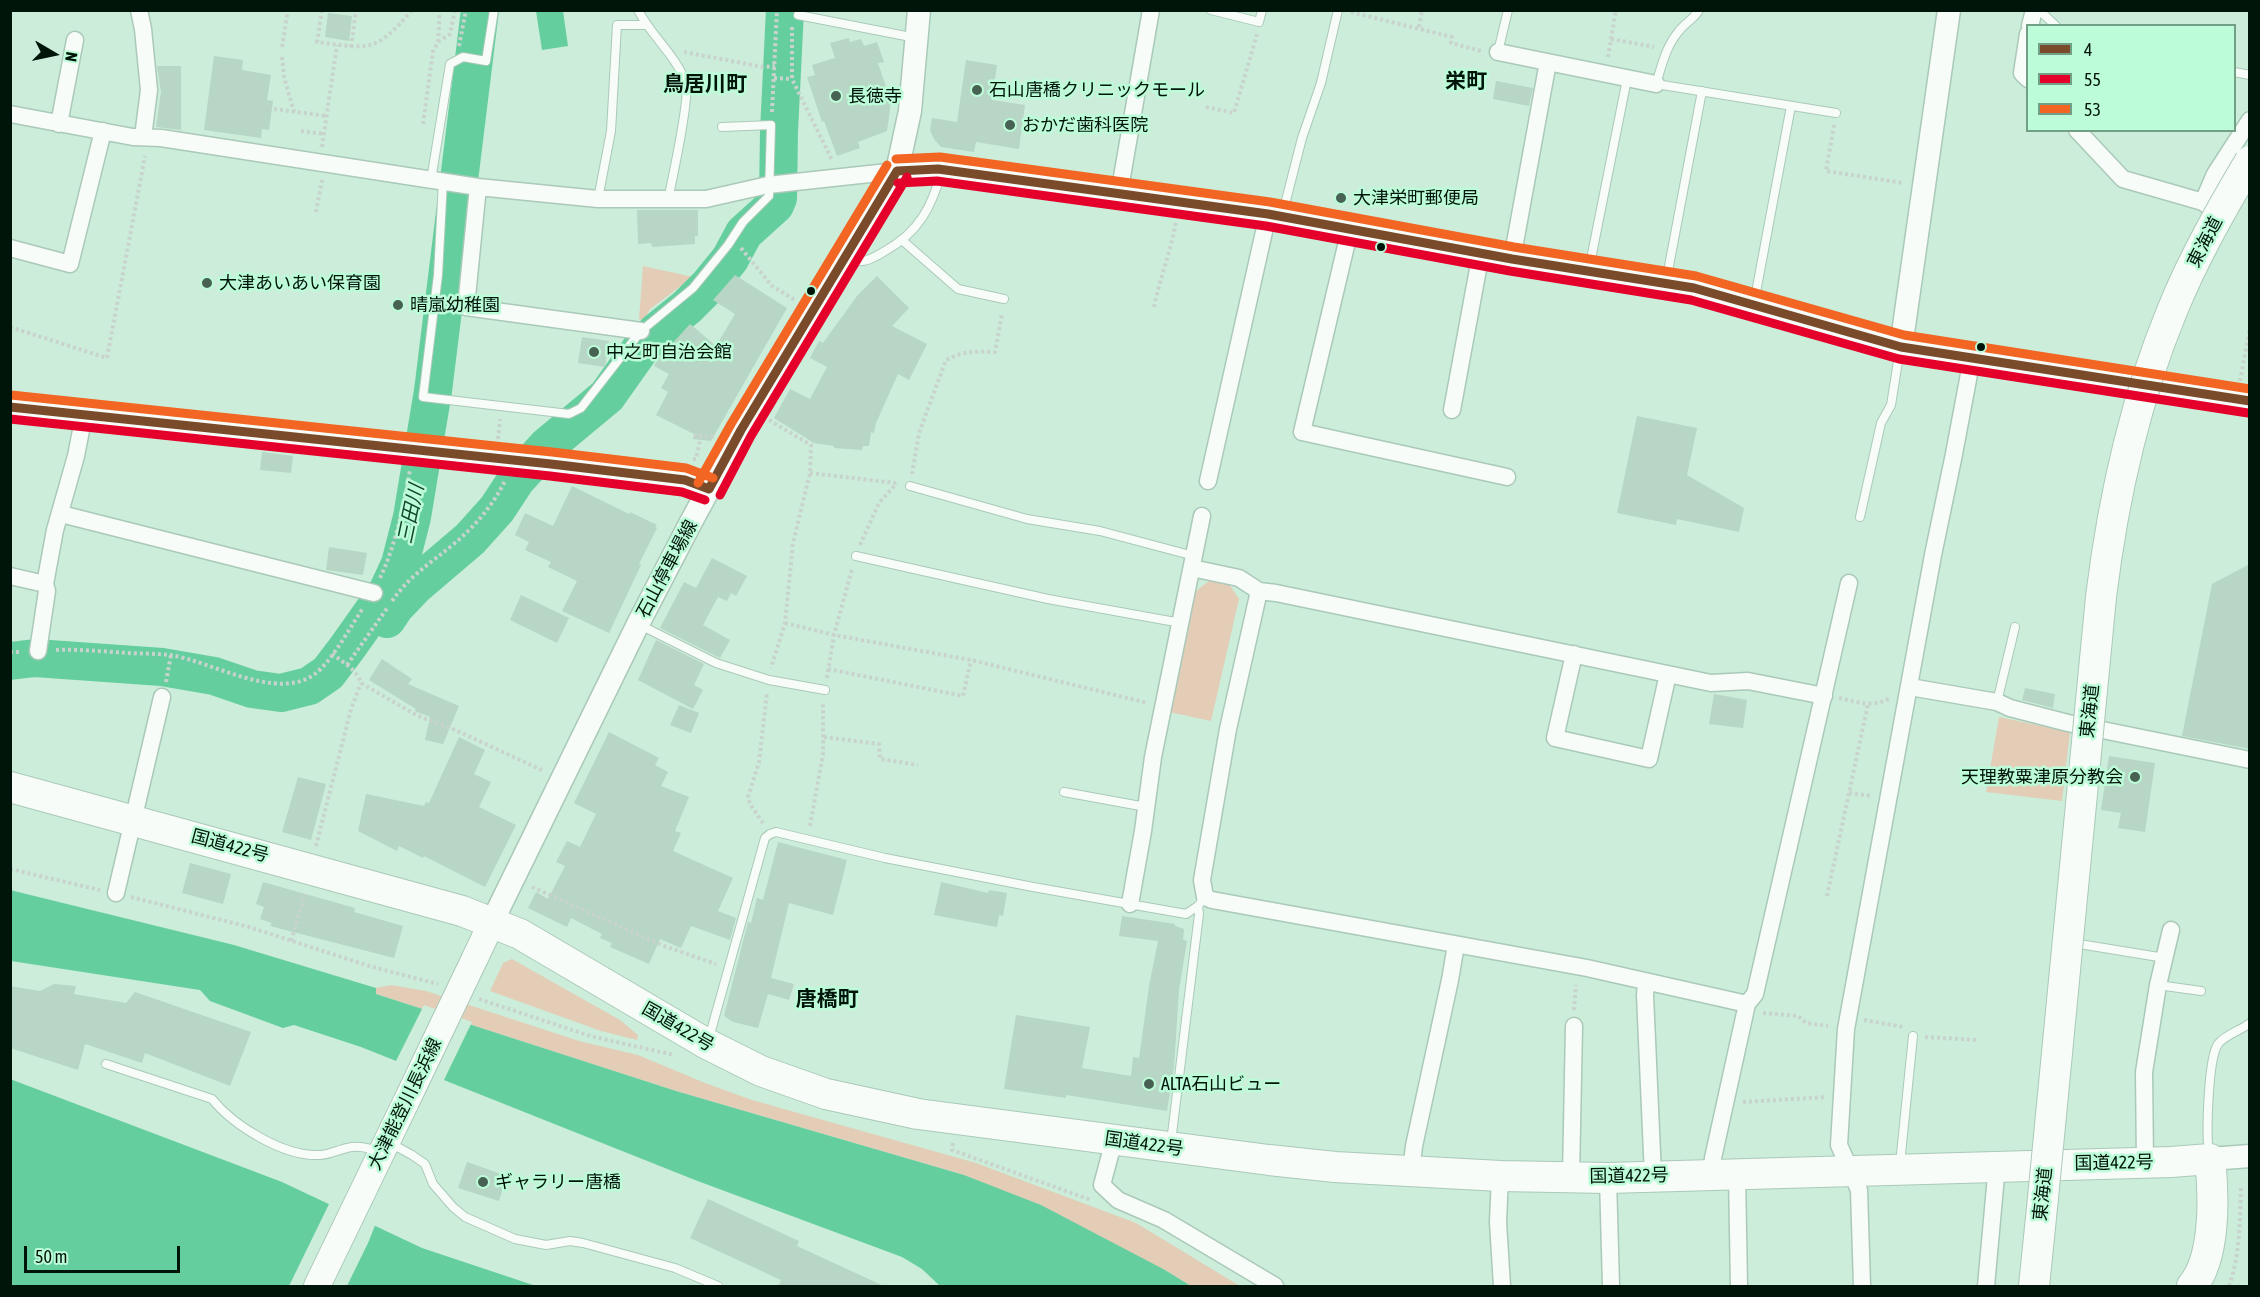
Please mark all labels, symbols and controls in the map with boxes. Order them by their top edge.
north arrow [24,24,84,84]
legend [2026,24,2236,132]
text: 4 [2084,39,2092,60]
text: N [62,51,81,63]
district label: 栄町 [1445,68,1487,94]
text: 55 [2084,69,2101,90]
district label: 鳥居川町 [663,71,747,97]
place label: 石山唐橋クリニックモール [989,79,1205,101]
marker: 石山唐橋クリニックモール [970,83,984,97]
place label: 長徳寺 [848,85,902,107]
marker: 長徳寺 [829,89,843,103]
text: 53 [2084,99,2101,120]
place label: おかだ歯科医院 [1022,114,1148,136]
marker: おかだ歯科医院 [1003,118,1017,132]
place label: 大津栄町郵便局 [1353,187,1479,209]
marker: 大津栄町郵便局 [1334,191,1348,205]
street label: 東海道 [2183,213,2227,271]
unlabelled marker [1375,241,1387,253]
place label: 大津あいあい保育園 [219,272,381,294]
marker: 大津あいあい保育園 [200,276,214,290]
unlabelled marker [805,285,817,297]
place label: 晴嵐幼稚園 [410,294,500,316]
marker: 晴嵐幼稚園 [391,298,405,312]
place label: 中之町自治会館 [606,341,732,363]
unlabelled marker [1975,341,1987,353]
marker: 中之町自治会館 [587,345,601,359]
water label: 三田川 [393,482,429,546]
street label: 石山停車場線 [632,516,702,622]
street label: 東海道 [2076,683,2104,739]
place label: 天理教粟津原分教会 [1961,766,2123,788]
marker: 天理教粟津原分教会 [2128,770,2142,784]
street label: 国道422号 [189,825,271,867]
district label: 唐橋町 [796,986,858,1012]
street label: 国道422号 [638,998,718,1056]
street label: 大津能登川長浜線 [364,1035,446,1173]
place label: ALTA石山ビュー [1161,1073,1281,1095]
marker: ALTA石山ビュー [1142,1077,1156,1091]
street label: 国道422号 [1103,1128,1185,1160]
street label: 国道422号 [2074,1152,2154,1174]
street label: 国道422号 [1589,1165,1669,1187]
street label: 東海道 [2029,1166,2057,1222]
place label: ギャラリー唐橋 [495,1171,621,1193]
marker: ギャラリー唐橋 [476,1175,490,1189]
scale bar [27,1234,183,1272]
text: 50 m [35,1246,67,1267]

